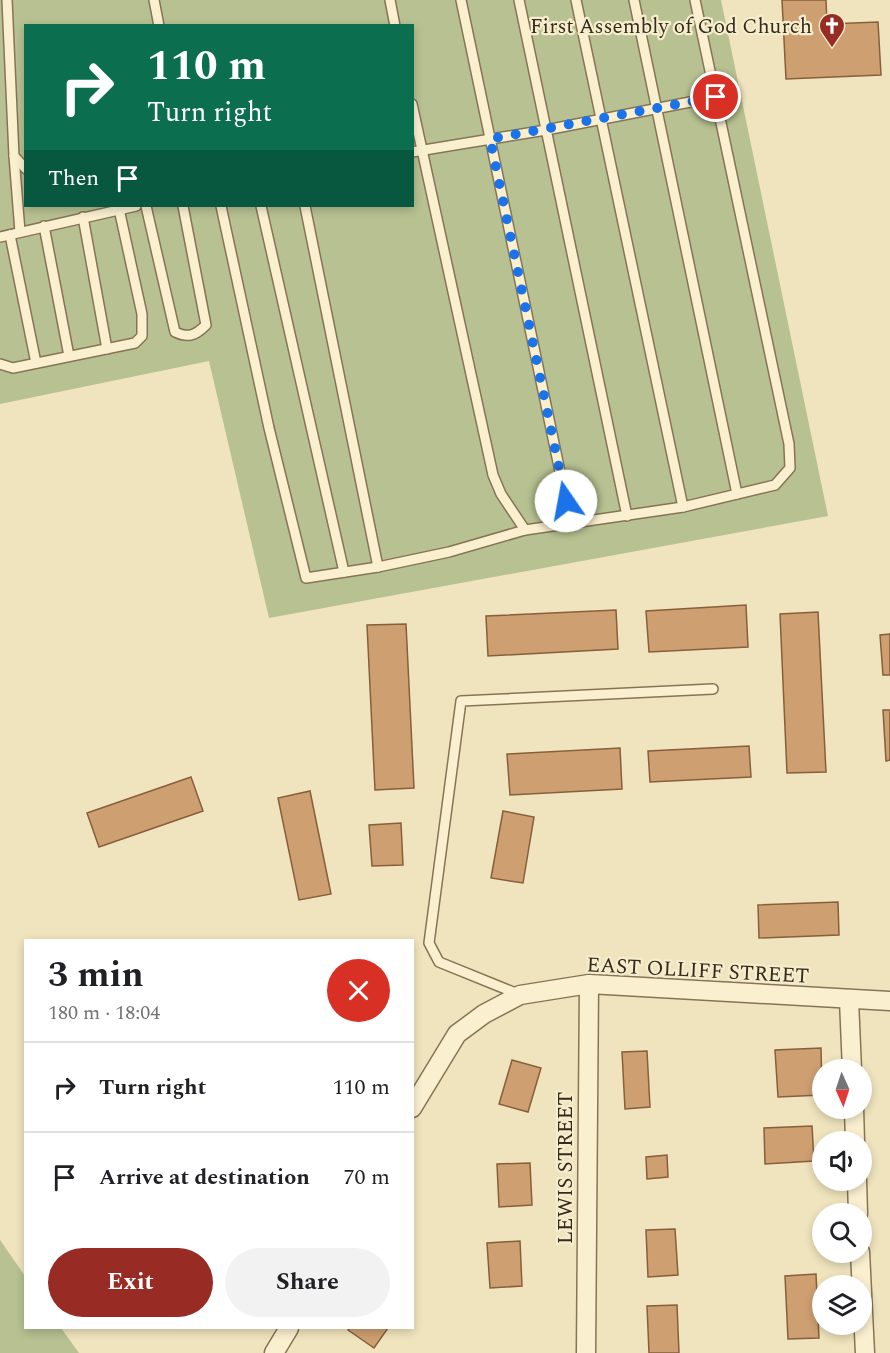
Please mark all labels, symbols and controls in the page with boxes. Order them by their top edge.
place label: First Assembly of God Church [530,11,812,43]
church icon: First Assembly of God Church [817,11,847,49]
text: 110 m [147,35,266,98]
icon: right [48,48,126,126]
pin [690,71,741,122]
icon: arrive [699,80,732,113]
text: Turn right [147,92,272,134]
text: Then [48,162,99,195]
icon: arrive [111,162,144,195]
position arrow [534,469,598,533]
text: 3 min [48,948,144,1003]
street label: EAST OLLIFF STREET [586,949,810,993]
button: close [327,959,390,1022]
text: 180 m · 18:04 [48,998,160,1028]
north arrow [812,1059,872,1119]
map controls [812,1059,872,1335]
icon: right [48,1071,81,1104]
text: Turn right [99,1071,206,1104]
text: 110 m [333,1071,390,1104]
street label: LEWIS STREET [550,1092,582,1244]
button: sound [812,1131,872,1191]
icon: arrive [48,1161,81,1194]
text: Arrive at destination [99,1161,310,1194]
text: 70 m [344,1161,390,1194]
button: search [812,1203,872,1263]
button: Exit [48,1248,213,1317]
button: Share [225,1248,390,1317]
button: layers [812,1275,872,1335]

